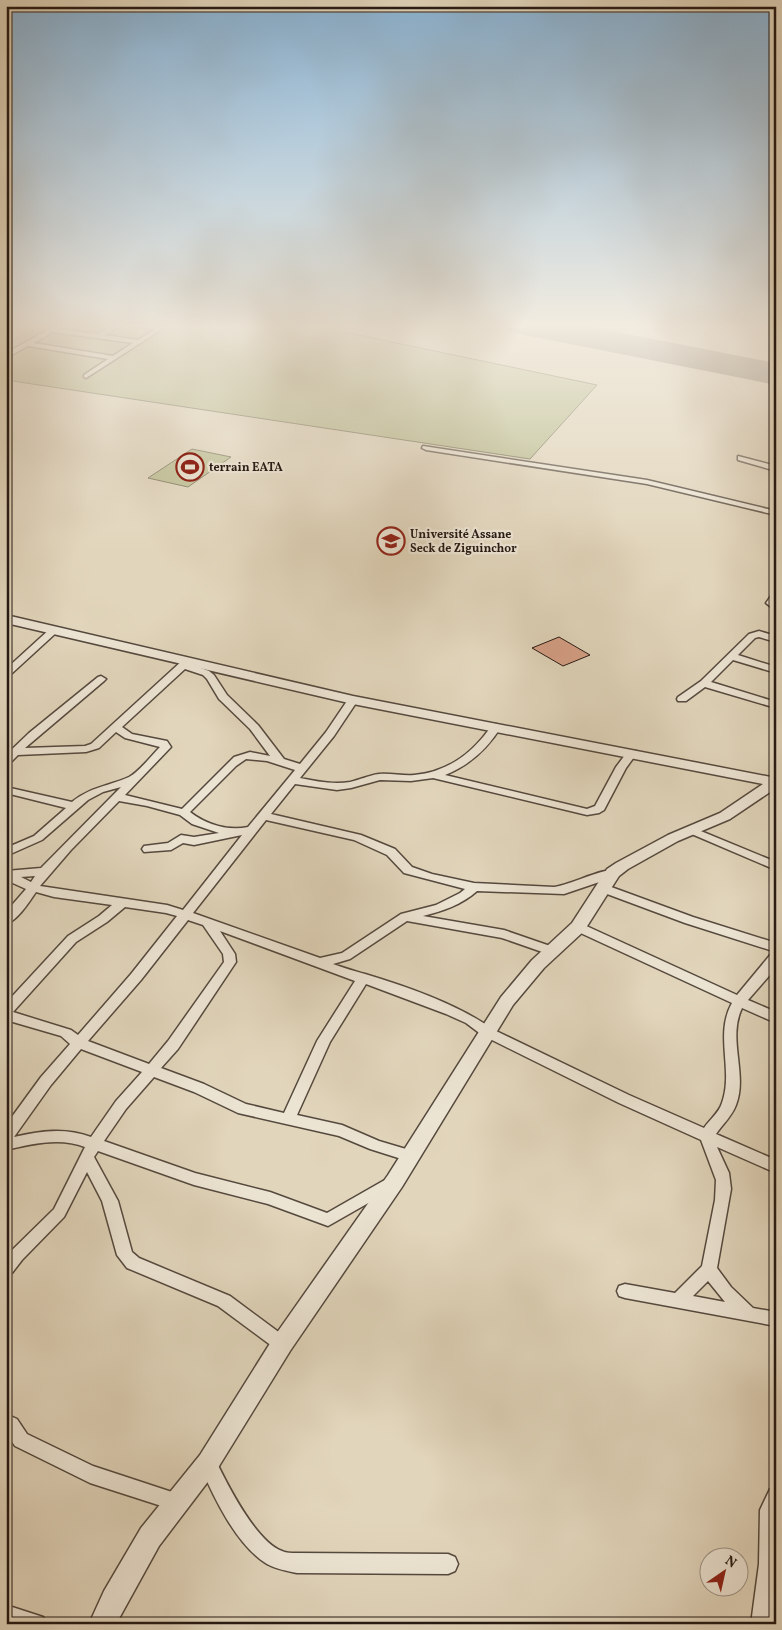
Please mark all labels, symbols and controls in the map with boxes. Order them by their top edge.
sports icon: terrain EATA [175,452,205,482]
place label: terrain EATA [209,460,283,476]
school or university icon: Université Assane Seck de Ziguinchor [376,526,406,556]
place label: Université Assane Seck de Ziguinchor [410,527,517,557]
north arrow [700,1548,750,1598]
text: N [721,1552,740,1573]

